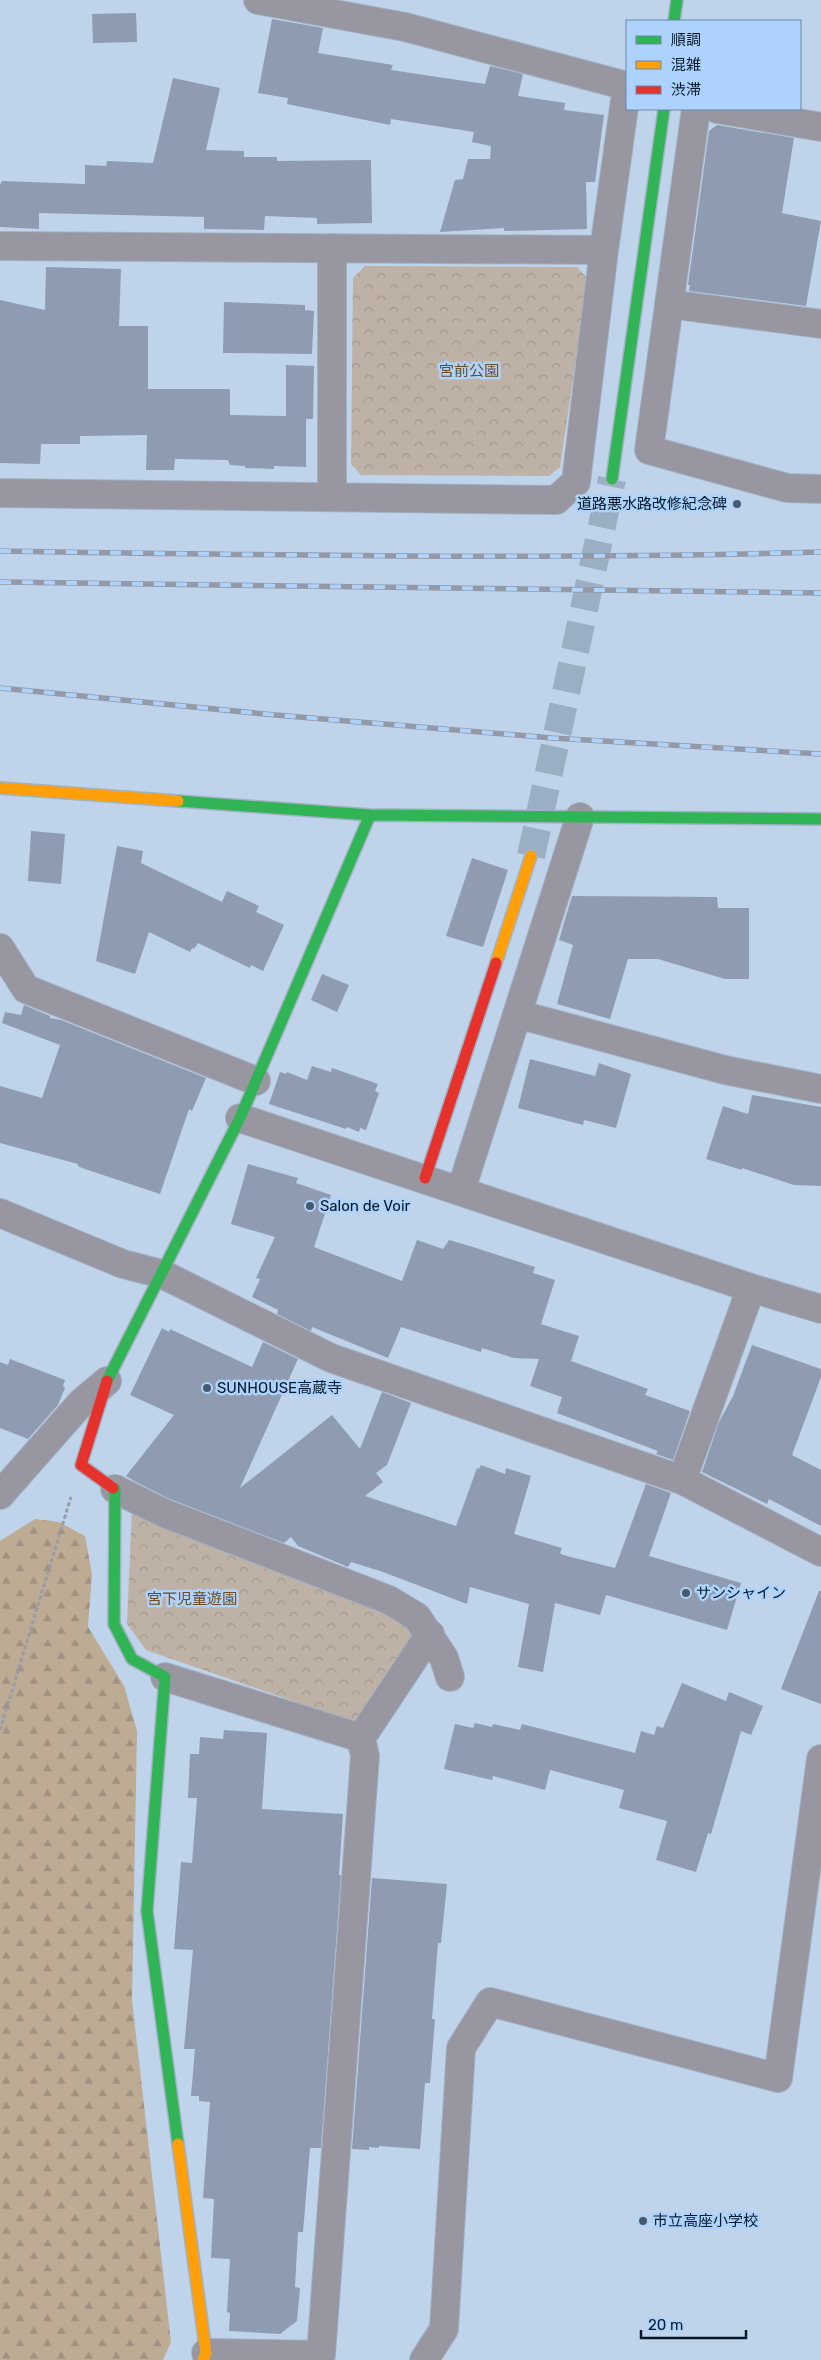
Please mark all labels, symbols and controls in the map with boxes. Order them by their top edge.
legend [626,20,801,110]
text: 順調 [671,31,701,49]
text: 混雑 [671,56,701,74]
text: 渋滞 [671,81,701,99]
park label: 宮前公園 [439,362,499,380]
place label: 道路悪水路改修紀念碑 [577,495,727,513]
marker: 道路悪水路改修紀念碑 [731,498,743,510]
place label: Salon de Voir [320,1197,411,1215]
marker: Salon de Voir [304,1200,316,1212]
place label: SUNHOUSE高蔵寺 [217,1379,342,1397]
marker: SUNHOUSE高蔵寺 [201,1382,213,1394]
place label: サンシャイン [696,1584,786,1602]
marker: サンシャイン [680,1587,692,1599]
park label: 宮下児童遊園 [147,1590,237,1608]
place label: 市立高座小学校 [653,2212,758,2230]
marker: 市立高座小学校 [637,2215,649,2227]
scale bar [641,2308,746,2340]
text: 20 m [648,2316,683,2334]

